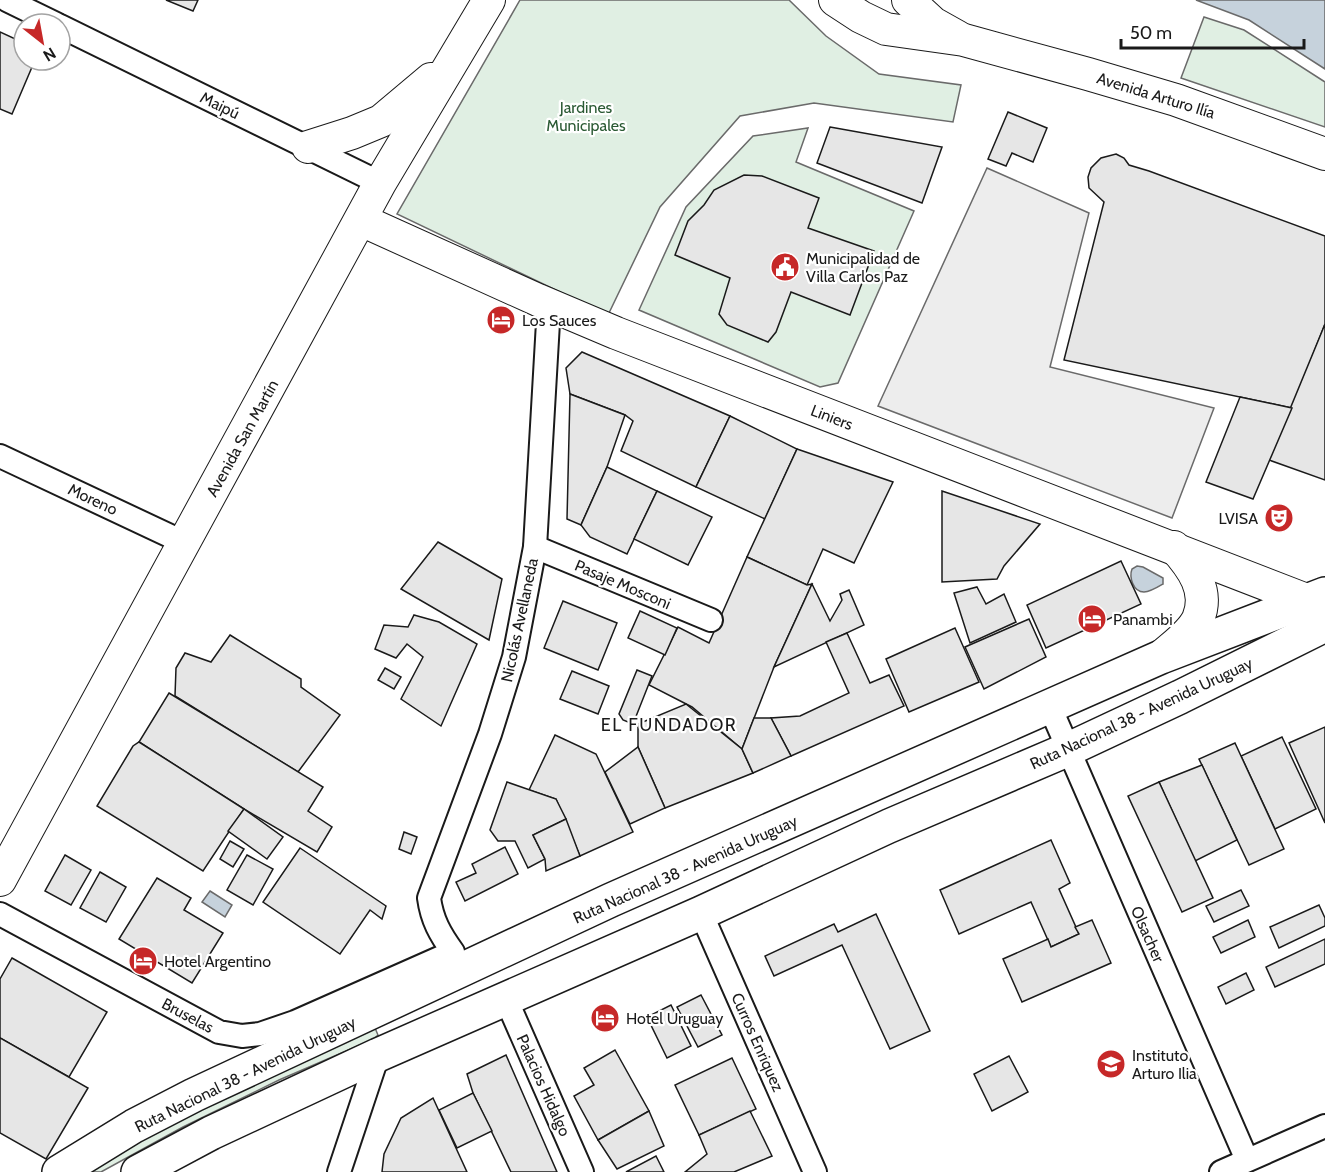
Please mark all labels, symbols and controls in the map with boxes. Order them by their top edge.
north arrow [12,12,72,72]
scale bar [1121,12,1304,50]
text: 50 m [1130,22,1172,44]
text: N [40,43,59,65]
street label: Avenida Arturo Ilía [1095,68,1217,123]
street label: Maipú [197,88,242,123]
park label: Jardines Municipales [546,98,626,135]
place label: Municipalidad de Villa Carlos Paz [806,249,920,286]
public building icon: Municipalidad de Villa Carlos Paz [769,251,801,283]
hotel icon: Los Sauces [485,304,517,336]
place label: Los Sauces [522,311,597,330]
street label: Avenida San Martín [202,376,282,500]
street label: Liniers [808,401,856,434]
street label: Moreno [65,480,121,519]
theatre icon: LVISA [1263,502,1295,534]
place label: LVISA [1219,509,1258,528]
street label: Nicolás Avellaneda [497,556,542,684]
street label: Pasaje Mosconi [572,556,674,613]
hotel icon: Panambi [1076,603,1108,635]
place label: Panambi [1113,610,1173,629]
street label: Ruta Nacional 38 - Avenida Uruguay [1027,653,1256,773]
district label: EL FUNDADOR [601,714,737,736]
street label: Ruta Nacional 38 - Avenida Uruguay [570,811,800,928]
street label: Olsacher [1127,903,1169,966]
hotel icon: Hotel Argentino [127,945,159,977]
place label: Hotel Argentino [164,952,271,971]
street label: Curros Enriquez [727,990,788,1095]
street label: Bruselas [159,994,217,1037]
hotel icon: Hotel Uruguay [589,1002,621,1034]
place label: Hotel Uruguay [626,1009,723,1028]
street label: Ruta Nacional 38 - Avenida Uruguay [132,1013,359,1136]
street label: Palacios Hidalgo [513,1031,575,1139]
place label: Instituto Arturo Ilia [1132,1046,1197,1083]
school or university icon: Instituto Arturo Ilia [1095,1048,1127,1080]

